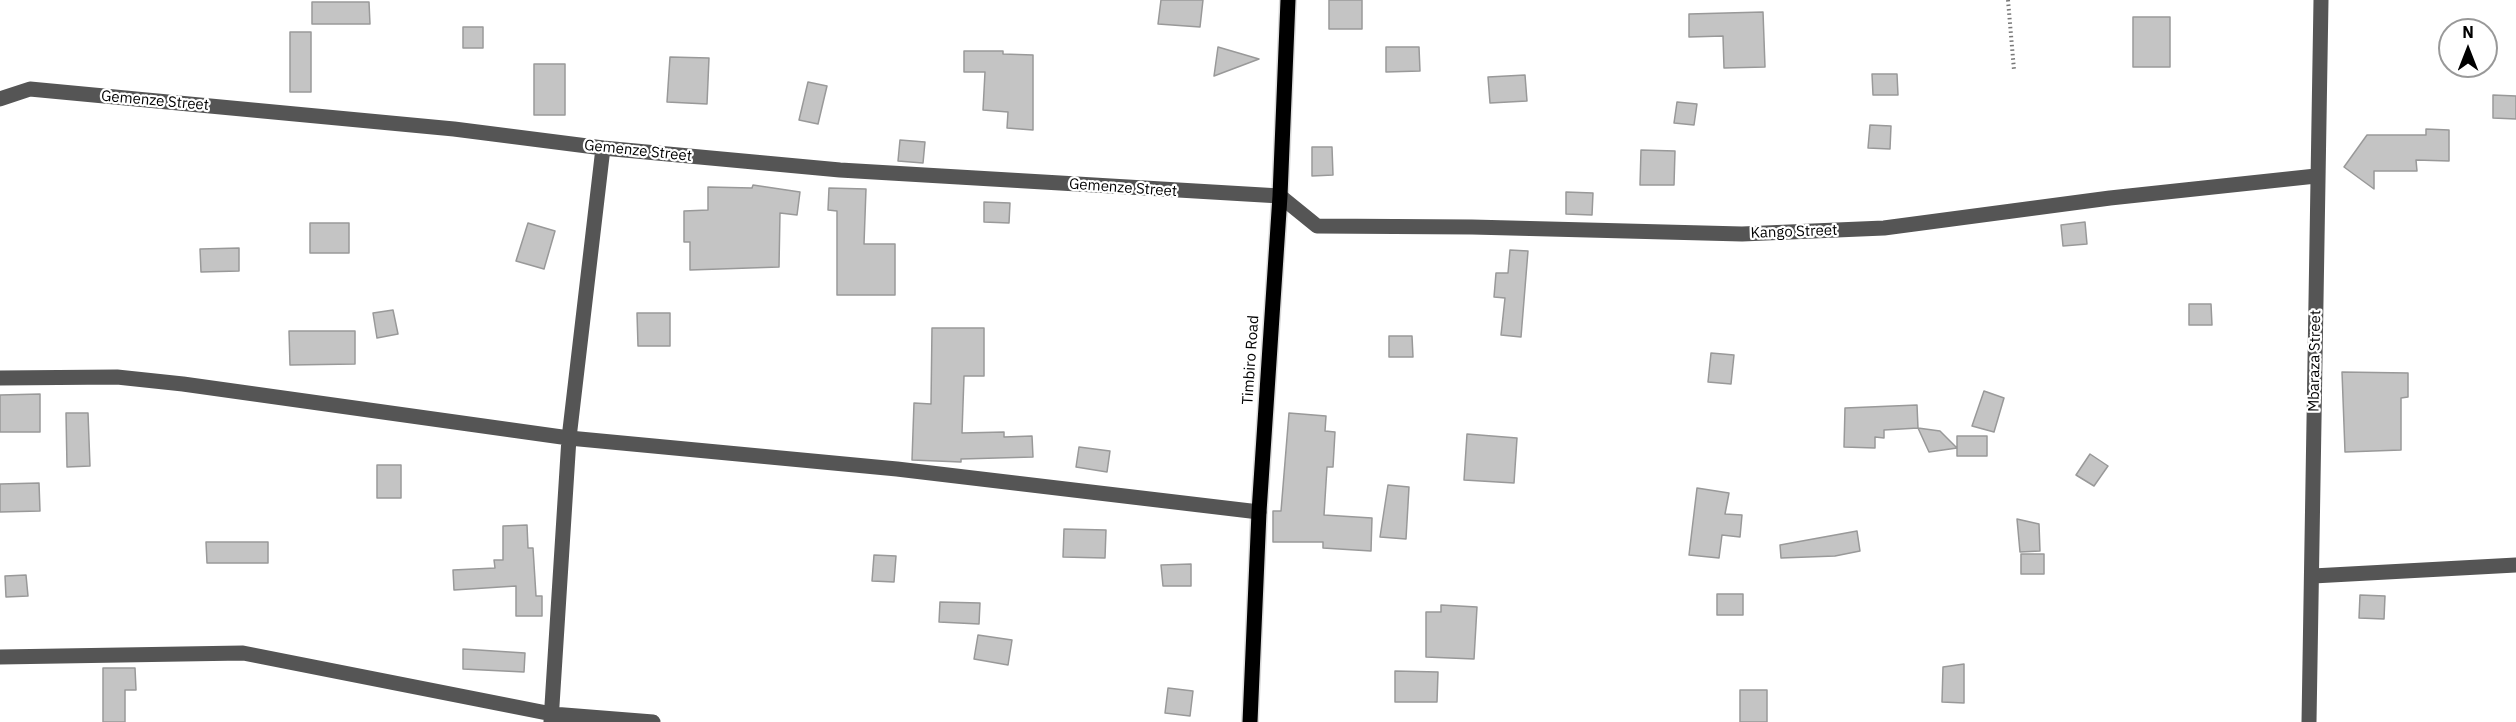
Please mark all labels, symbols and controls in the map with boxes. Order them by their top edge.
north arrow [2438,18,2498,78]
text: N [2462,22,2474,42]
street label: Gemenze Street [100,87,210,115]
street label: Gemenze Street [583,136,693,166]
street label: Gemenze Street [1068,175,1178,201]
street label: Kango Street [1750,221,1838,243]
street label: Mbaraza Street [2305,310,2325,412]
street label: Timbiro Road [1239,315,1263,405]

